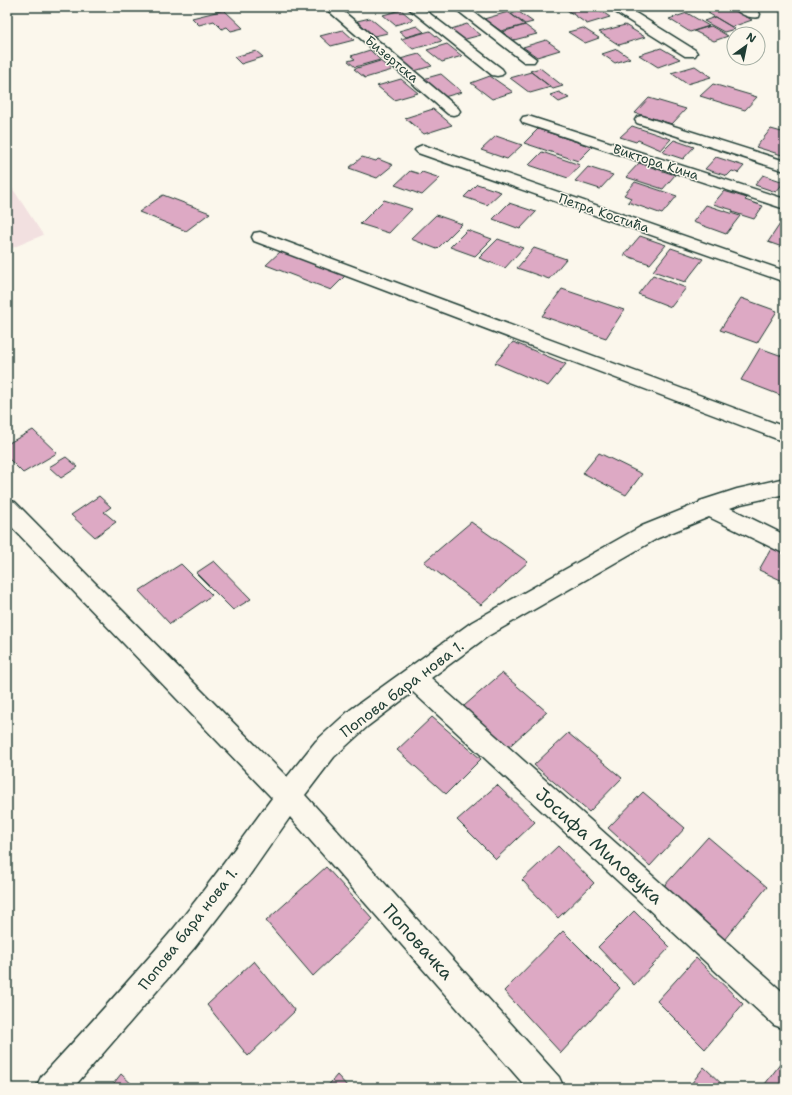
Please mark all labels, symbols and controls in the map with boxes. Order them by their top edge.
north arrow [726,26,766,66]
text: N [743,29,759,47]
street label: Бизертска [362,32,422,86]
street label: Виктора Кина [611,140,701,184]
street label: Петра Костића [556,190,652,236]
street label: Попова бара нова 1. [336,636,468,742]
street label: Јосифа Миловука [530,782,668,910]
street label: Попова бара нова 1. [134,864,242,994]
street label: Поповачка [378,899,458,985]

